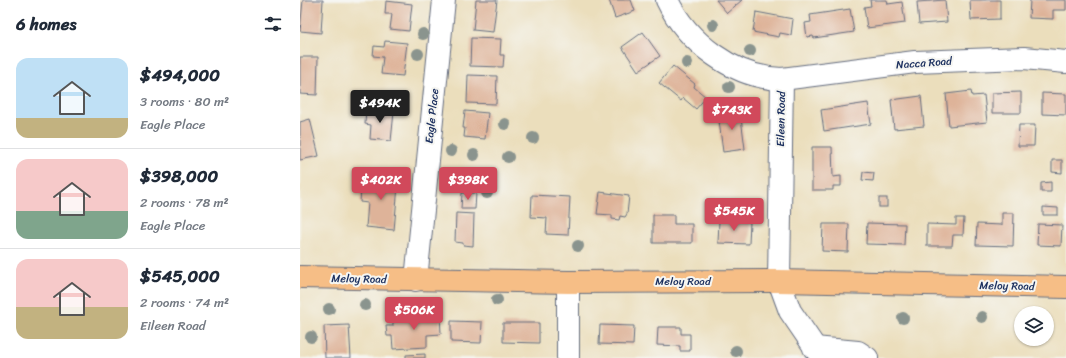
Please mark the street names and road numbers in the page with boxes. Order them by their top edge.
street label: Nacca Road [895,51,954,74]
street label: Eagle Place [420,87,444,144]
street label: Eileen Road [771,90,791,147]
street label: Meloy Road [331,269,388,289]
street label: Meloy Road [655,272,712,291]
street label: Meloy Road [979,276,1036,296]

